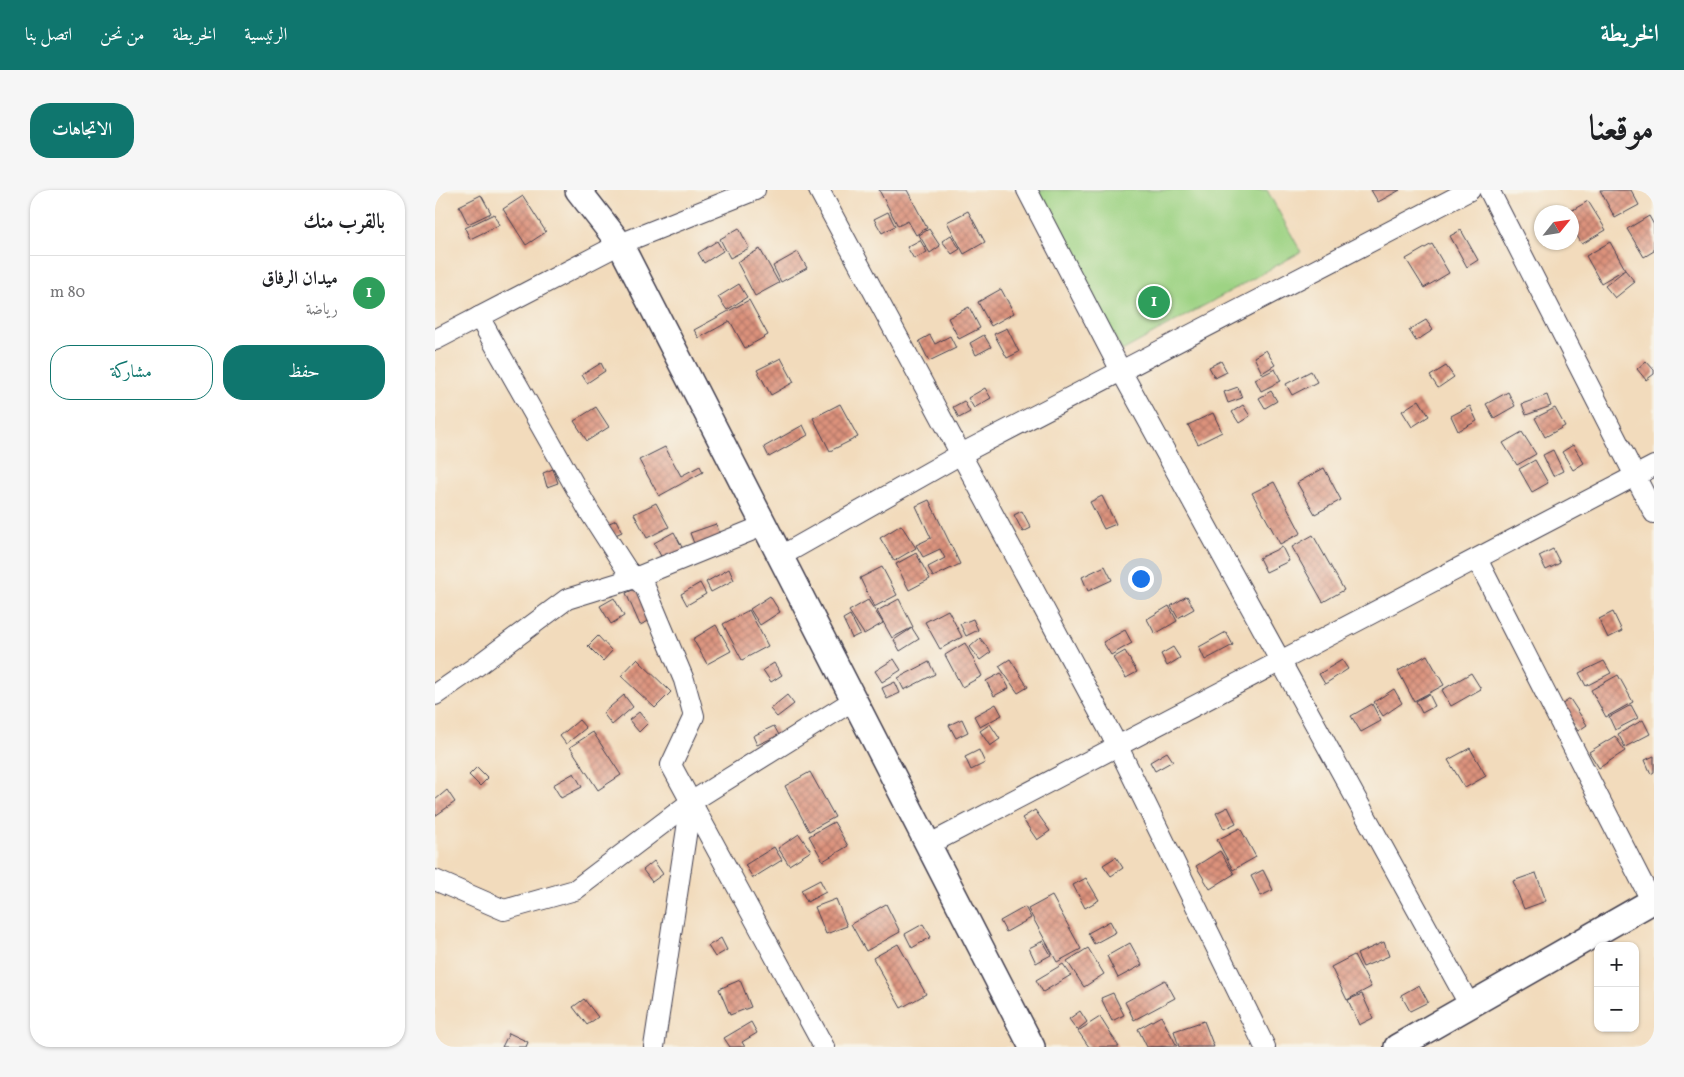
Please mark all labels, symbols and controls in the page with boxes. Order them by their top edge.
text: الخريطة [1601,18,1659,52]
text: اتصل بنا [25,23,72,48]
text: من نحن [100,23,144,48]
text: الخريطة [172,23,216,48]
text: الرئيسية [244,23,287,48]
button: الاتجاهات [30,103,134,158]
text: موقعنا [1589,106,1654,154]
north arrow [1534,205,1579,250]
text: بالقرب منك [303,208,385,237]
text: ميدان الرفاق [261,266,338,292]
text: 80 m [50,282,85,304]
text: 1 [366,282,372,304]
pin: 1 [1138,283,1170,321]
text: رياضة [306,299,338,321]
button: مشاركة [50,345,213,400]
button: حفظ [223,345,385,400]
your location [1128,566,1154,592]
map controls [1594,942,1639,1032]
button: + [1594,942,1639,987]
button: − [1594,987,1639,1032]

